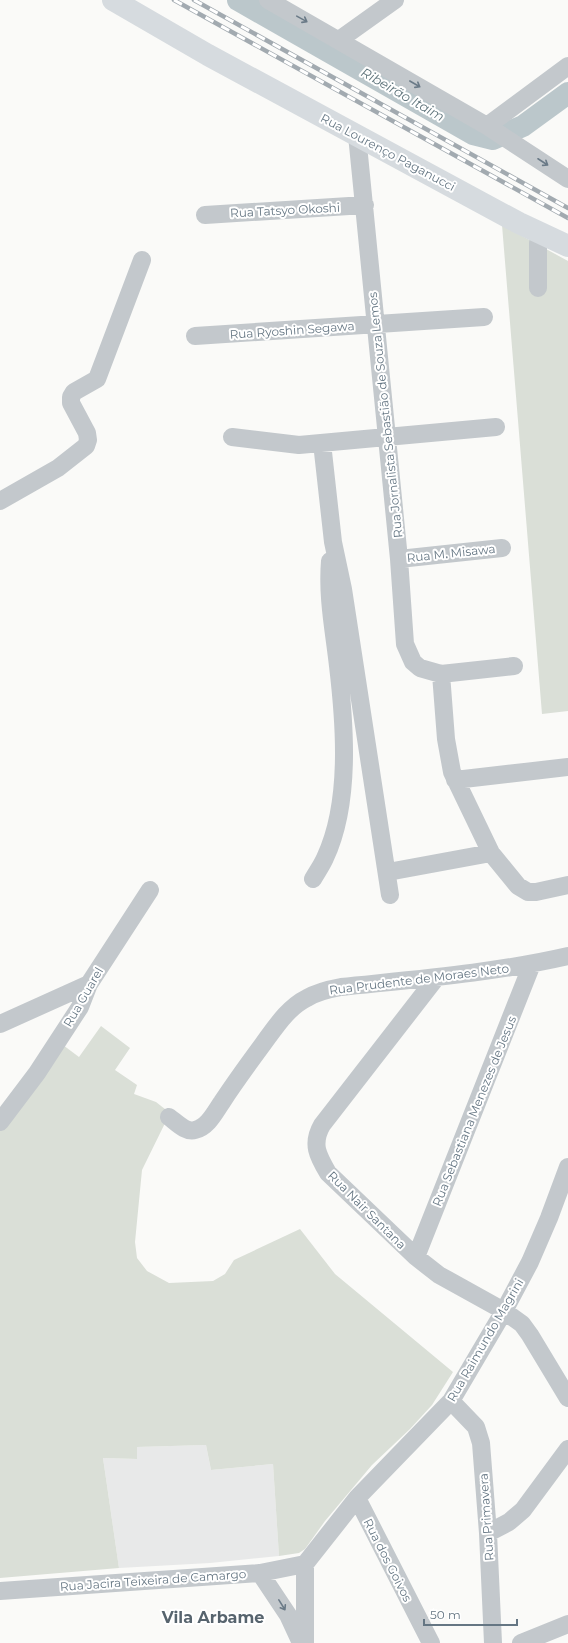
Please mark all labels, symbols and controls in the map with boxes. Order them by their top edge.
one-way arrow [296,16,308,24]
water label: Ribeirão Itaim [358,64,448,124]
one-way arrow [409,80,420,88]
street label: Rua Lourenço Paganucci [318,110,458,194]
one-way arrow [537,158,548,166]
street label: Rua Tatsyo Okoshi [230,200,340,220]
street label: Rua Jornalista Sebastião de Souza Lemos [365,291,405,539]
street label: Rua Ryoshin Segawa [229,318,355,342]
street label: Rua M. Misawa [406,541,496,565]
street label: Rua Prudente de Moraes Neto [328,961,510,997]
street label: Rua Guarel [60,964,106,1030]
street label: Rua Sebastiana Menezes de Jesus [429,1013,519,1208]
street label: Rua Nair Santana [325,1168,409,1252]
street label: Rua Raimundo Magrini [444,1276,526,1404]
street label: Rua Primavera [475,1473,497,1561]
street label: Rua dos Goivos [361,1516,415,1604]
street label: Rua Jacira Teixeira de Camargo [59,1566,247,1594]
one-way arrow [278,1599,286,1610]
scale bar [424,1601,517,1627]
text: 50 m [430,1607,461,1622]
district label: Vila Arbame [161,1608,264,1627]

